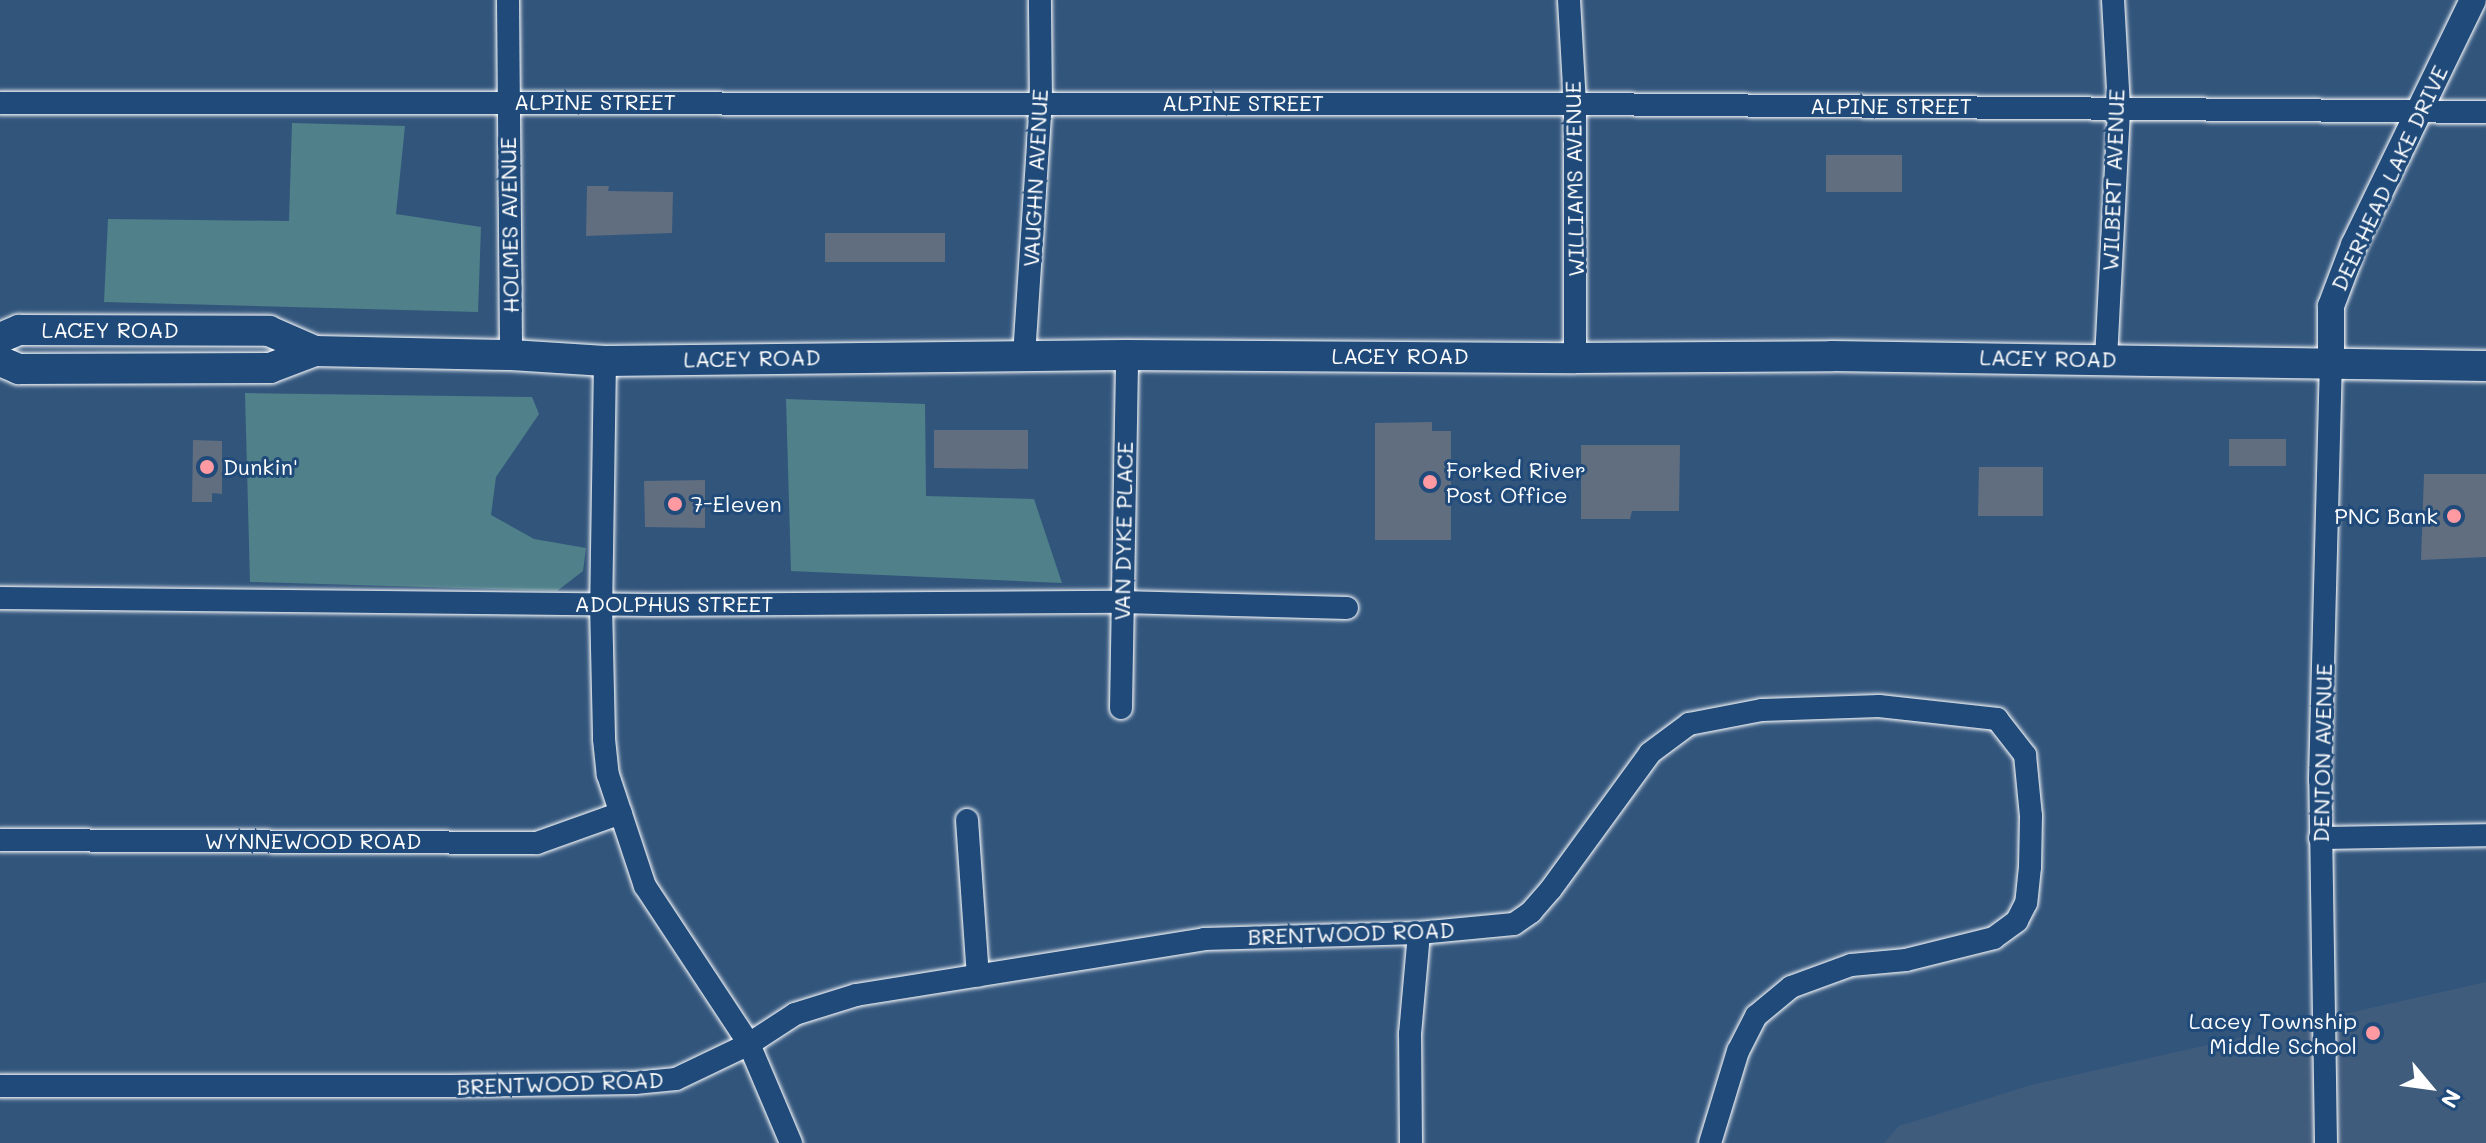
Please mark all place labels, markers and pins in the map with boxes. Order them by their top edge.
place label: Dunkin' [223,454,298,480]
place label: Forked River Post Office [1446,456,1586,508]
marker: Dunkin' [198,458,216,476]
marker: Forked River Post Office [1421,473,1439,491]
place label: 7-Eleven [691,491,782,517]
marker: 7-Eleven [666,495,684,513]
place label: PNC Bank [2334,503,2438,529]
marker: PNC Bank [2445,507,2463,525]
place label: Lacey Township Middle School [2189,1007,2357,1058]
marker: Lacey Township Middle School [2364,1024,2382,1042]

